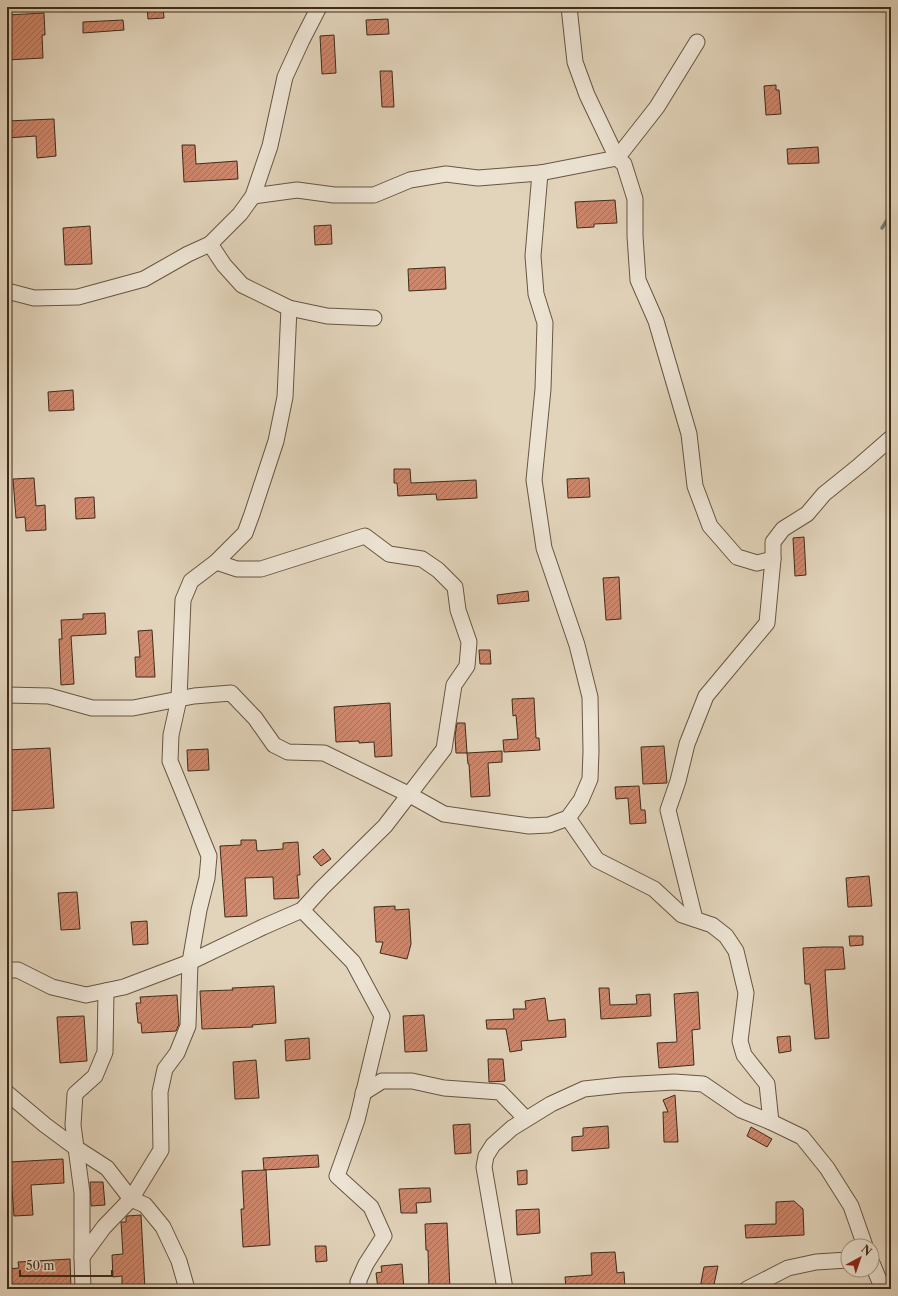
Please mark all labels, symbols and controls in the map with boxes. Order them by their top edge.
north arrow [840,1238,880,1278]
text: N [858,1242,875,1259]
scale bar [20,1252,112,1278]
text: 50 m [26,1258,55,1273]

